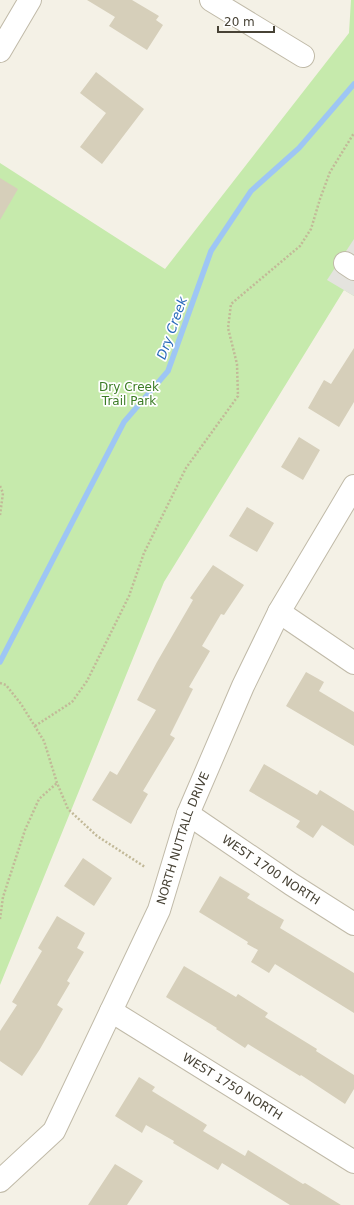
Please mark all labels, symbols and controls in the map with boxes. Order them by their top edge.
scale bar [218,8,274,34]
text: 20 m [224,15,255,29]
water label: Dry Creek [154,294,190,361]
park label: Dry Creek Trail Park [99,380,159,408]
street label: NORTH NUTTALL DRIVE [154,770,212,906]
street label: WEST 1700 NORTH [219,832,323,908]
street label: WEST 1750 NORTH [180,1050,285,1123]

